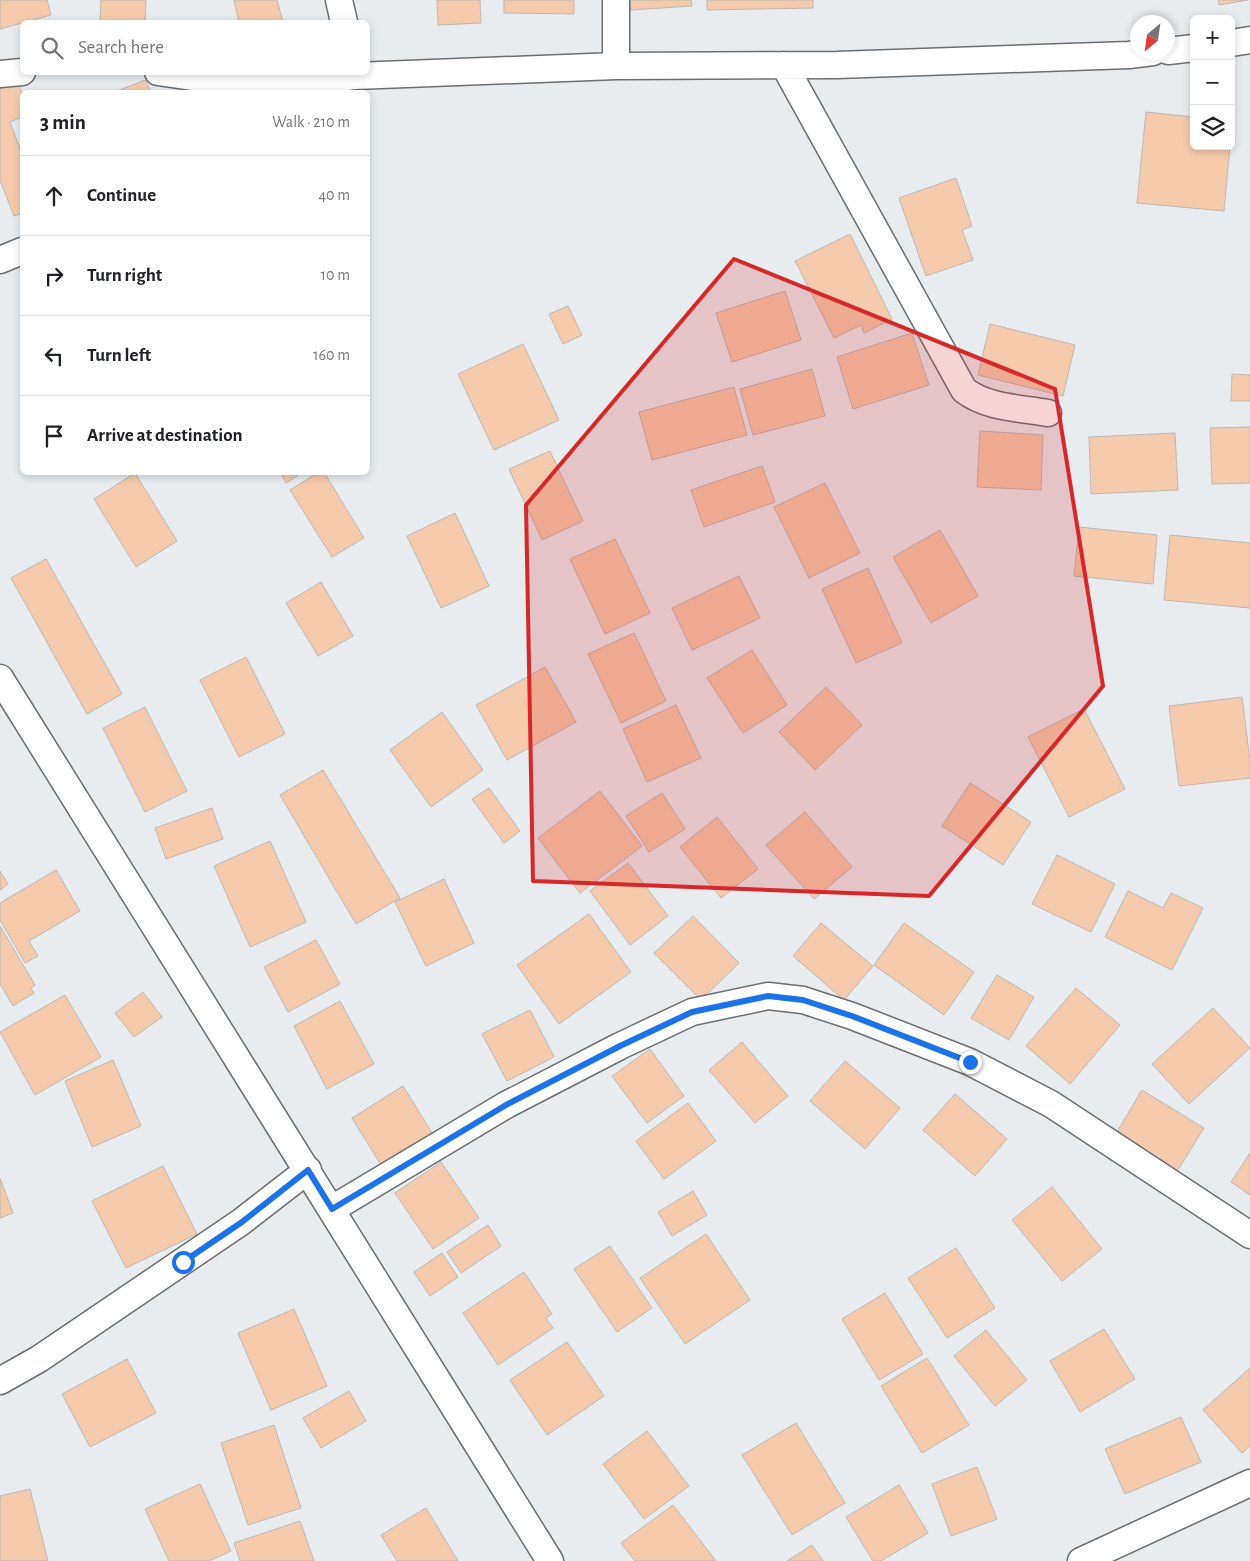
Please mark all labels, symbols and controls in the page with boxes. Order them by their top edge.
north arrow [1130,15,1175,60]
map controls [1190,15,1235,150]
button: + [1190,15,1235,60]
search box [20,20,370,75]
icon: search [38,34,66,62]
text: Search here [78,38,164,57]
button: − [1190,60,1235,105]
button: layers [1190,105,1235,150]
text: 3 min [40,112,86,133]
text: Walk · 210 m [272,114,350,130]
icon: ahead [40,182,68,210]
text: Continue [87,186,156,205]
text: 40 m [318,187,350,203]
icon: right [40,262,68,290]
text: Turn right [87,266,162,285]
text: 10 m [321,267,350,283]
icon: left [40,342,68,370]
text: Turn left [87,346,151,365]
text: 160 m [313,347,350,363]
icon: arrive [40,422,68,450]
text: Arrive at destination [87,426,243,445]
route end [959,1051,982,1074]
route start [172,1251,195,1274]

